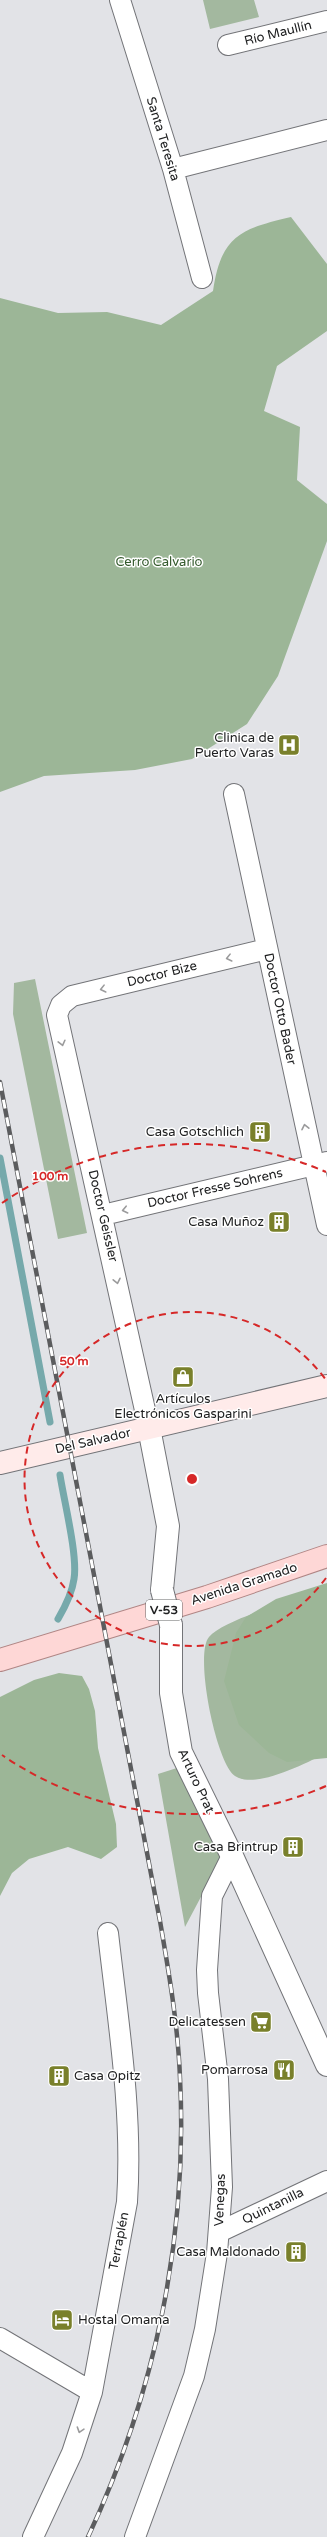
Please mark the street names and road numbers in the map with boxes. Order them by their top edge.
street label: Río Maullín [243,17,313,49]
street label: Santa Teresita [143,95,183,183]
street label: Doctor Otto Bader [260,952,300,1066]
street label: Doctor Bize [125,958,199,990]
street label: Doctor Fresse Sohrens [146,1165,284,1211]
street label: Doctor Geissler [85,1168,121,1264]
street label: Del Salvador [54,1425,132,1457]
street label: Avenida Gramado [189,1559,299,1609]
road number: V-53 [146,1600,182,1620]
street label: Arturo Prat [174,1746,218,1816]
street label: Venegas [211,2173,229,2227]
street label: Quintanilla [240,2184,306,2228]
street label: Terraplén [106,2211,132,2271]

